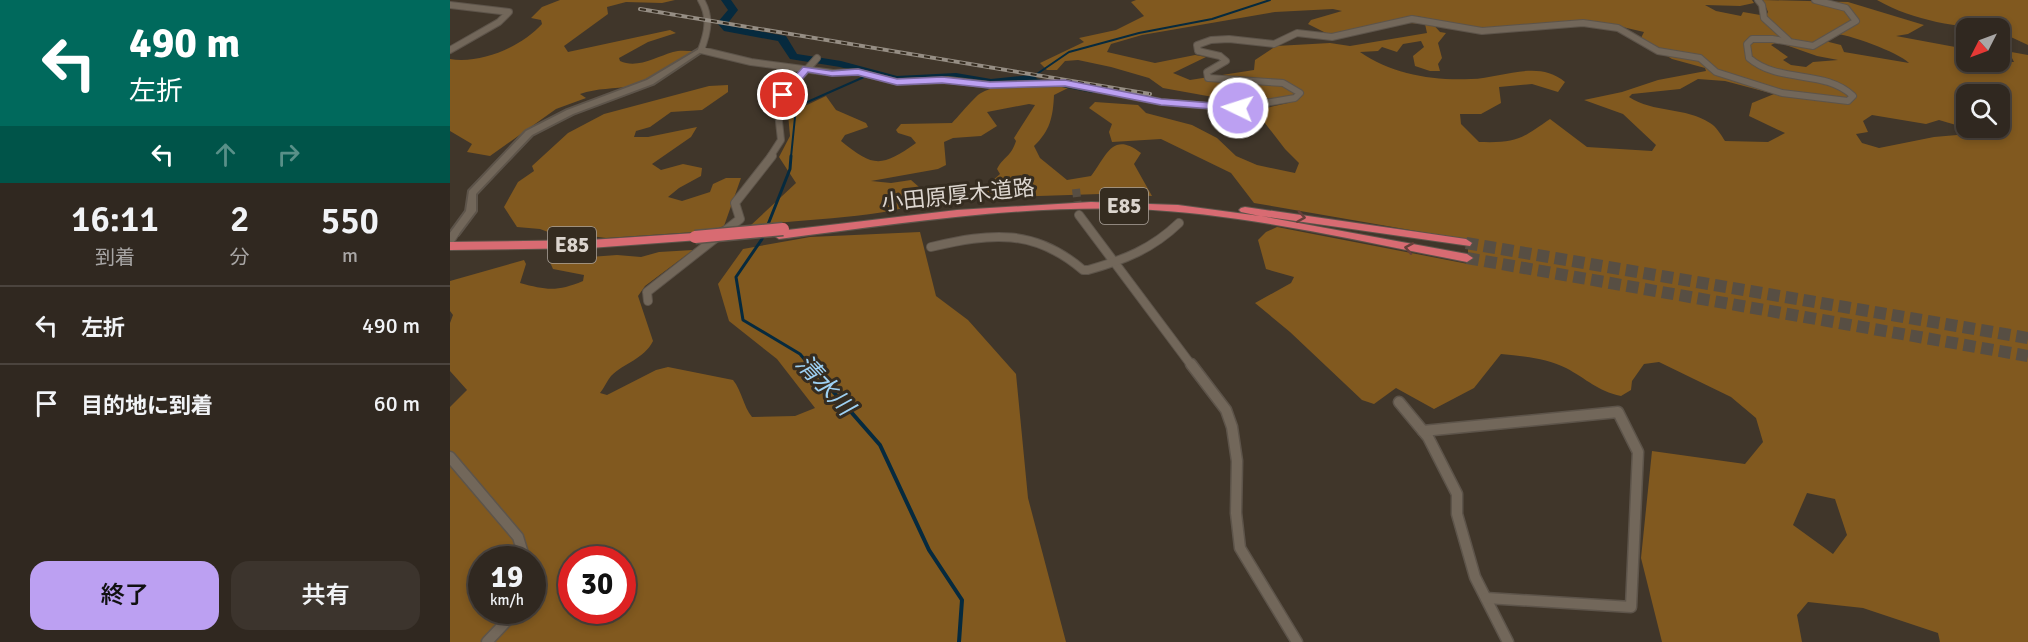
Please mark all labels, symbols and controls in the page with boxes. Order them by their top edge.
text: 490 m [129,18,240,69]
north arrow [1956,18,2010,72]
map controls [1956,18,2010,138]
icon: left [30,24,108,102]
pin [757,69,808,120]
text: 左折 [129,75,183,108]
position arrow [1206,76,1270,140]
icon: arrive [766,78,799,111]
button: search [1956,84,2010,138]
icon: left [146,138,179,171]
icon: ahead [209,138,242,171]
icon: right [272,138,305,171]
street label: 小田原厚木道路 [880,174,1036,216]
road number: E85 [1100,188,1148,224]
text: 16:11 [71,197,159,242]
text: 2 [230,197,250,242]
text: 550 [321,199,379,244]
one-way arrow [1296,211,1305,223]
road number: E85 [548,227,596,263]
one-way arrow [1404,242,1414,254]
text: m [342,243,358,268]
text: 到着 [95,245,135,270]
text: 分 [230,245,250,270]
icon: left [30,309,63,342]
text: 490 m [362,312,420,339]
text: 左折 [81,314,125,341]
water label: 清水川 [789,348,863,424]
icon: arrive [30,387,63,420]
text: 60 m [374,390,420,417]
text: 目的地に到着 [81,392,213,419]
speed limit sign: 30 [558,546,636,624]
text: 19 [491,559,523,596]
button: 終了 [30,561,219,630]
button: 共有 [231,561,420,630]
text: km/h [490,591,524,609]

